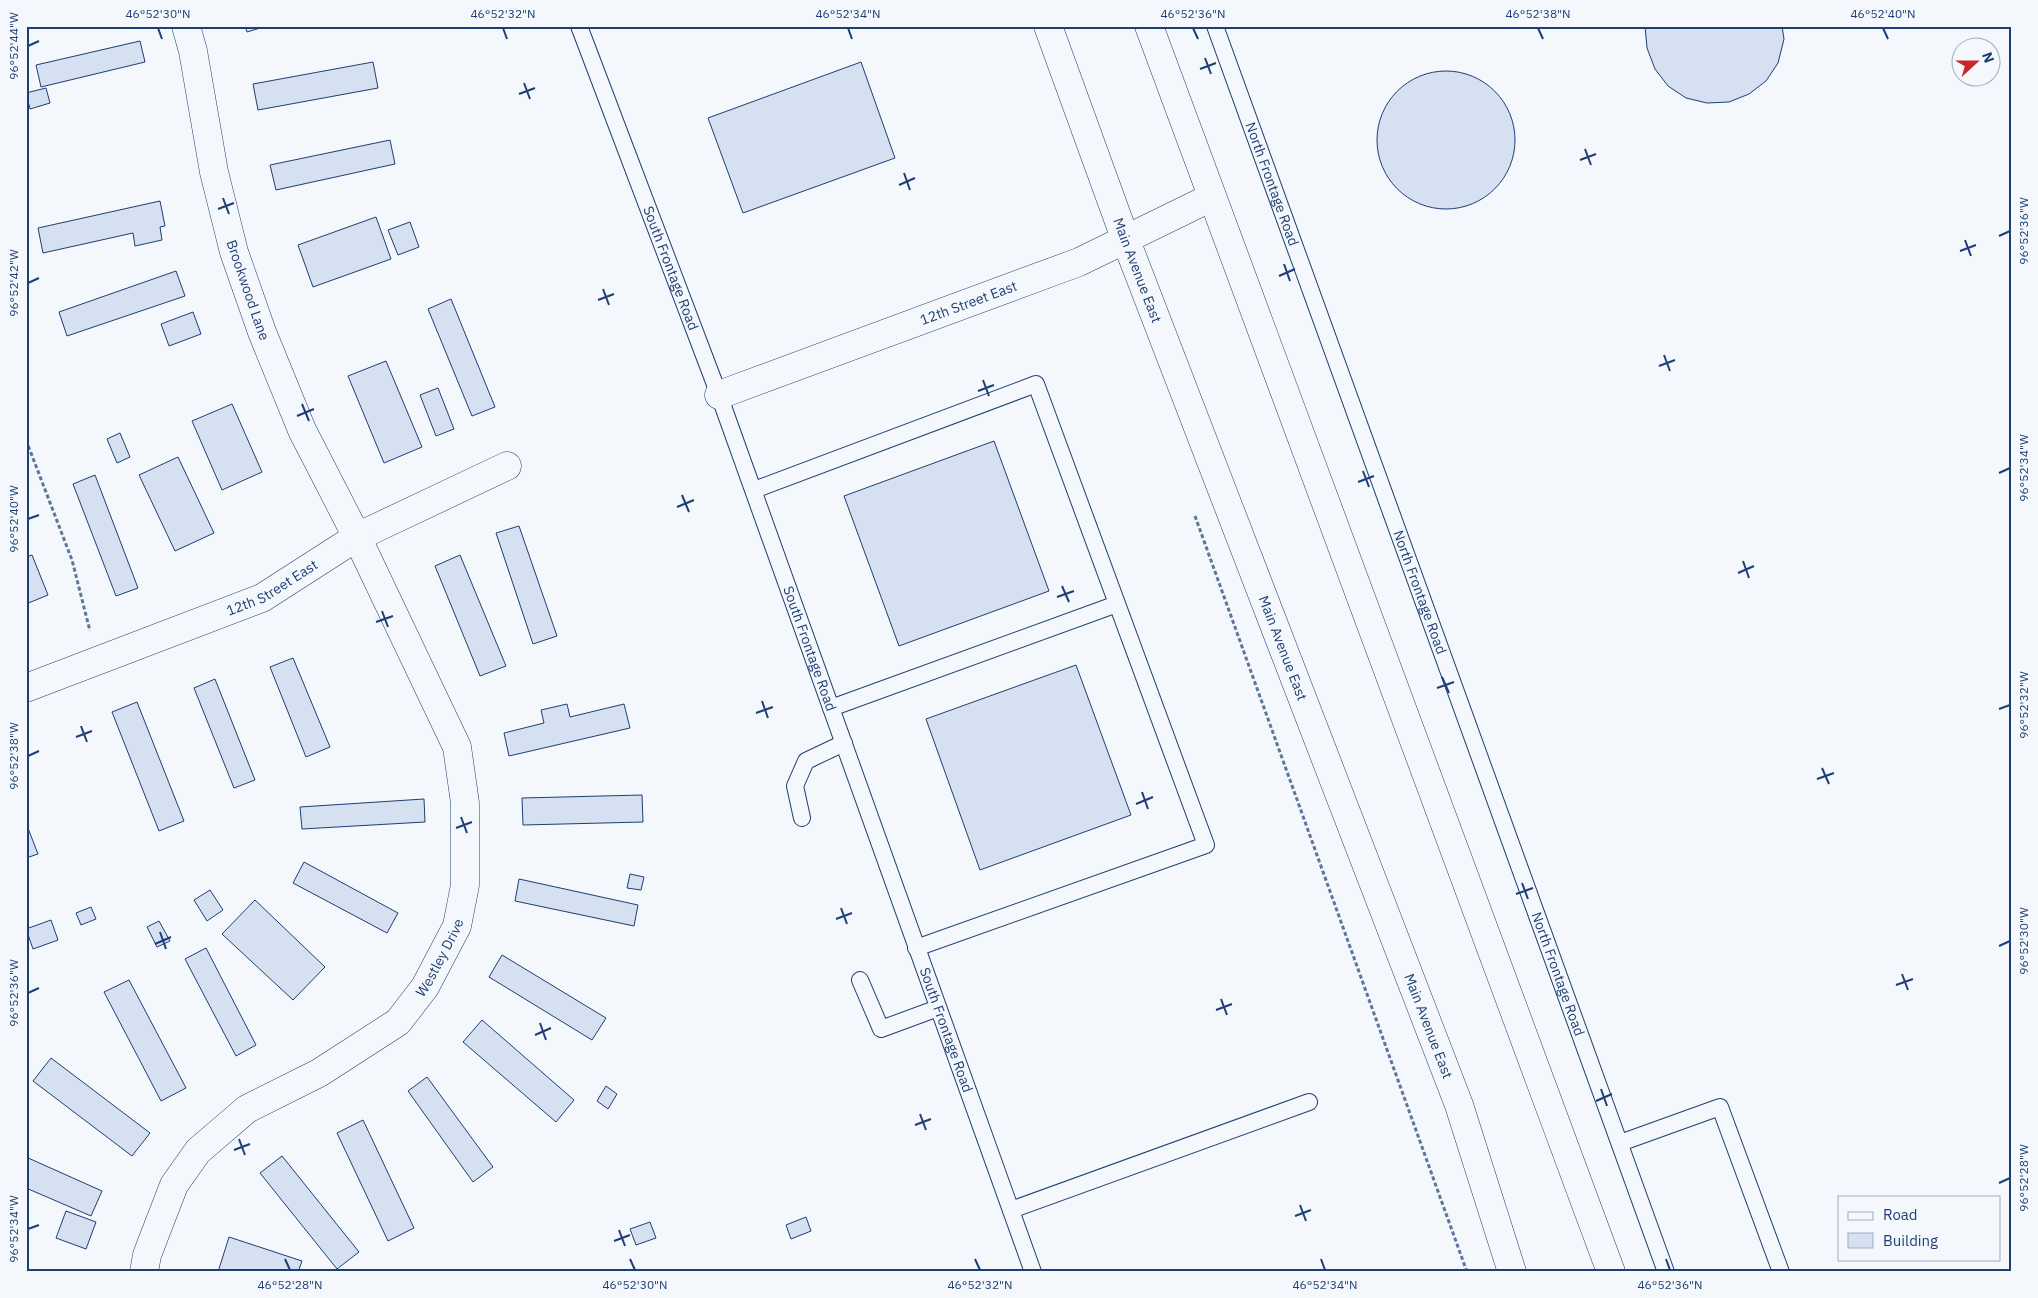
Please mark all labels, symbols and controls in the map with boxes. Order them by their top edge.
text: 46°52'30"N [125,6,191,21]
text: 46°52'32"N [470,6,536,21]
text: 46°52'34"N [815,6,881,21]
text: 46°52'36"N [1160,6,1226,21]
text: 46°52'38"N [1505,6,1571,21]
text: 46°52'40"N [1850,6,1916,21]
text: 96°52'44"W [6,12,21,80]
north arrow [1950,38,2000,88]
text: N [1978,49,1998,65]
street label: North Frontage Road [1242,120,1303,248]
text: 96°52'36"W [2016,197,2031,265]
street label: South Frontage Road [639,204,703,333]
street label: Main Avenue East [1109,215,1166,325]
street label: Brookwood Lane [222,237,274,343]
text: 96°52'42"W [6,249,21,317]
street label: 12th Street East [918,277,1020,329]
text: 96°52'34"W [2016,434,2031,502]
text: 96°52'40"W [6,485,21,553]
street label: North Frontage Road [1389,528,1451,656]
street label: 12th Street East [224,556,321,620]
street label: South Frontage Road [779,584,840,713]
street label: Main Avenue East [1255,593,1311,703]
text: 96°52'32"W [2016,671,2031,739]
text: 96°52'38"W [6,722,21,790]
text: 96°52'30"W [2016,907,2031,975]
street label: North Frontage Road [1527,909,1589,1038]
street label: Westley Drive [412,917,467,1001]
text: 96°52'36"W [6,959,21,1027]
street label: South Frontage Road [916,965,977,1095]
street label: Main Avenue East [1400,971,1457,1081]
text: 96°52'28"W [2016,1144,2031,1212]
text: 96°52'34"W [6,1195,21,1263]
legend [1838,1196,2000,1260]
text: Road [1883,1205,1918,1224]
text: Building [1883,1231,1938,1250]
text: 46°52'28"N [257,1277,323,1292]
text: 46°52'30"N [602,1277,668,1292]
text: 46°52'32"N [947,1277,1013,1292]
text: 46°52'34"N [1292,1277,1358,1292]
text: 46°52'36"N [1637,1277,1703,1292]

